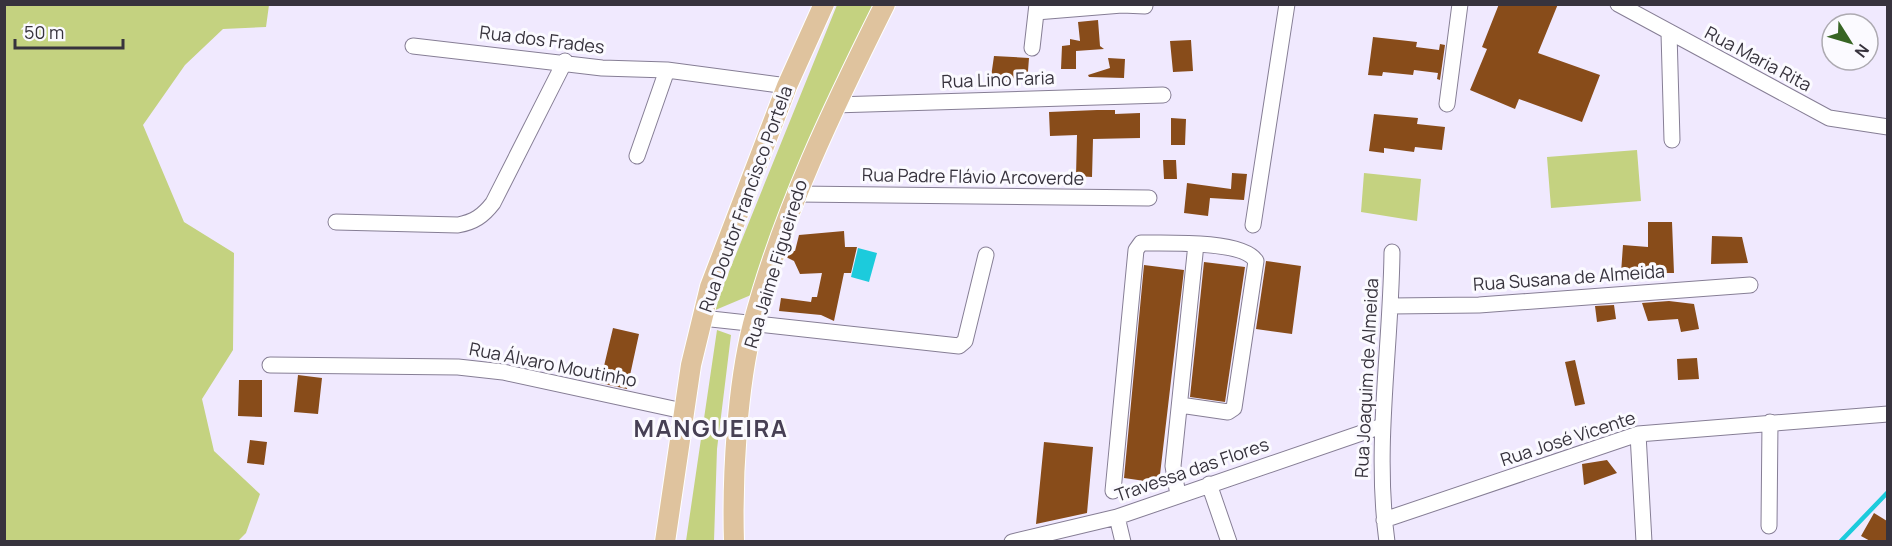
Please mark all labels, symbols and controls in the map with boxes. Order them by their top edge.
scale bar [15,12,123,50]
north arrow [1820,12,1880,72]
street label: Rua dos Frades [478,19,606,59]
text: 50 m [24,20,64,44]
street label: Rua Maria Rita [1701,20,1816,96]
text: N [1850,40,1874,62]
street label: Rua Lino Faria [941,65,1055,93]
street label: Rua Doutor Francisco Portela [693,82,797,315]
street label: Rua Padre Flávio Arcoverde [862,162,1084,190]
street label: Rua Jaime Figueiredo [738,177,812,351]
street label: Rua Susana de Almeida [1472,258,1666,296]
street label: Rua Joaquim de Almeida [1349,277,1383,478]
street label: Rua Álvaro Moutinho [467,336,639,392]
street label: Rua José Vicente [1497,405,1638,471]
district label: MANGUEIRA [634,411,788,444]
street label: Travessa das Flores [1111,431,1272,507]

